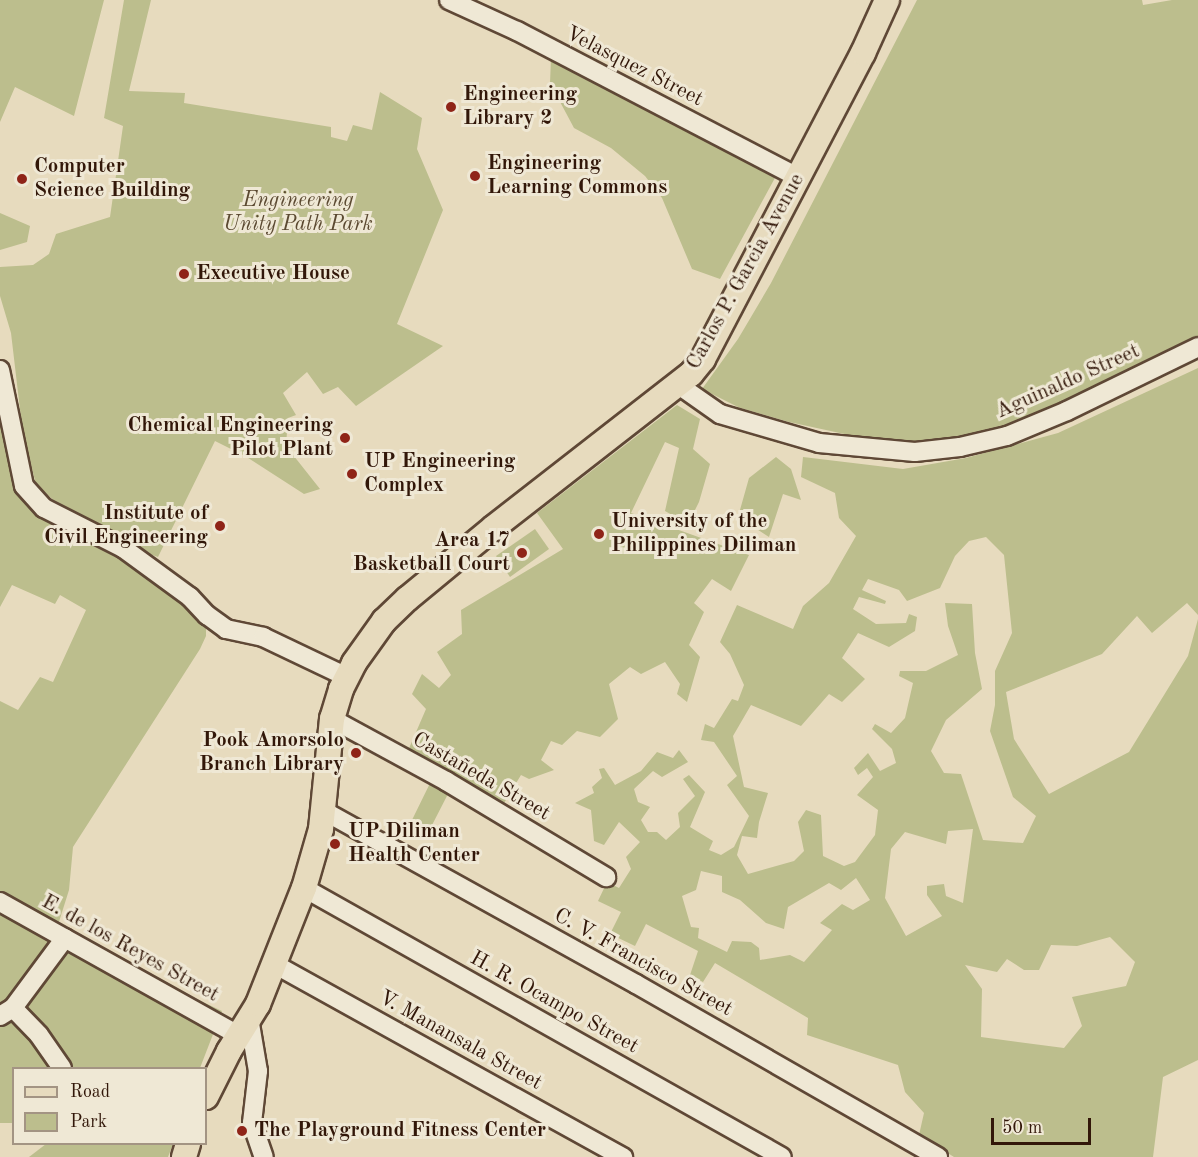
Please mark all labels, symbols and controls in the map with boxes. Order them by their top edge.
street label: Velasquez Street [561,21,707,113]
place label: Engineering Library 2 [463,82,577,132]
marker: Engineering Library 2 [444,100,458,114]
place label: Engineering Learning Commons [487,151,667,201]
place label: Computer Science Building [34,154,190,204]
marker: Engineering Learning Commons [468,169,482,183]
street label: Carlos P. Garcia Avenue [682,170,810,374]
marker: Computer Science Building [15,172,29,186]
park label: Engineering Unity Path Park [223,188,373,238]
place label: Executive House [196,261,350,287]
marker: Executive House [177,267,191,281]
street label: Aguinaldo Street [992,339,1144,425]
place label: Chemical Engineering Pilot Plant [127,413,333,463]
marker: Chemical Engineering Pilot Plant [338,431,352,445]
place label: UP Engineering Complex [364,449,515,499]
marker: UP Engineering Complex [345,467,359,481]
place label: Institute of Civil Engineering [44,501,208,551]
place label: University of the Philippines Diliman [611,509,797,559]
marker: Institute of Civil Engineering [213,519,227,533]
marker: University of the Philippines Diliman [592,527,606,541]
place label: Area 17 Basketball Court [353,528,510,578]
marker: Area 17 Basketball Court [515,546,529,560]
street label: Castañeda Street [408,727,554,827]
place label: Pook Amorsolo Branch Library [199,728,344,778]
marker: Pook Amorsolo Branch Library [349,746,363,760]
place label: UP Diliman Health Center [348,819,480,869]
marker: UP Diliman Health Center [326,835,344,853]
street label: E. de los Reyes Street [37,890,223,1008]
street label: C. V. Francisco Street [549,903,737,1023]
street label: H. R. Ocampo Street [465,946,643,1060]
street label: V. Manansala Street [374,986,546,1096]
legend [12,1067,207,1145]
text: Road [70,1083,110,1101]
scale bar [994,1106,1094,1144]
text: Park [70,1113,107,1131]
place label: The Playground Fitness Center [254,1118,546,1144]
text: 50 m [1002,1119,1042,1137]
marker: The Playground Fitness Center [235,1124,249,1138]

